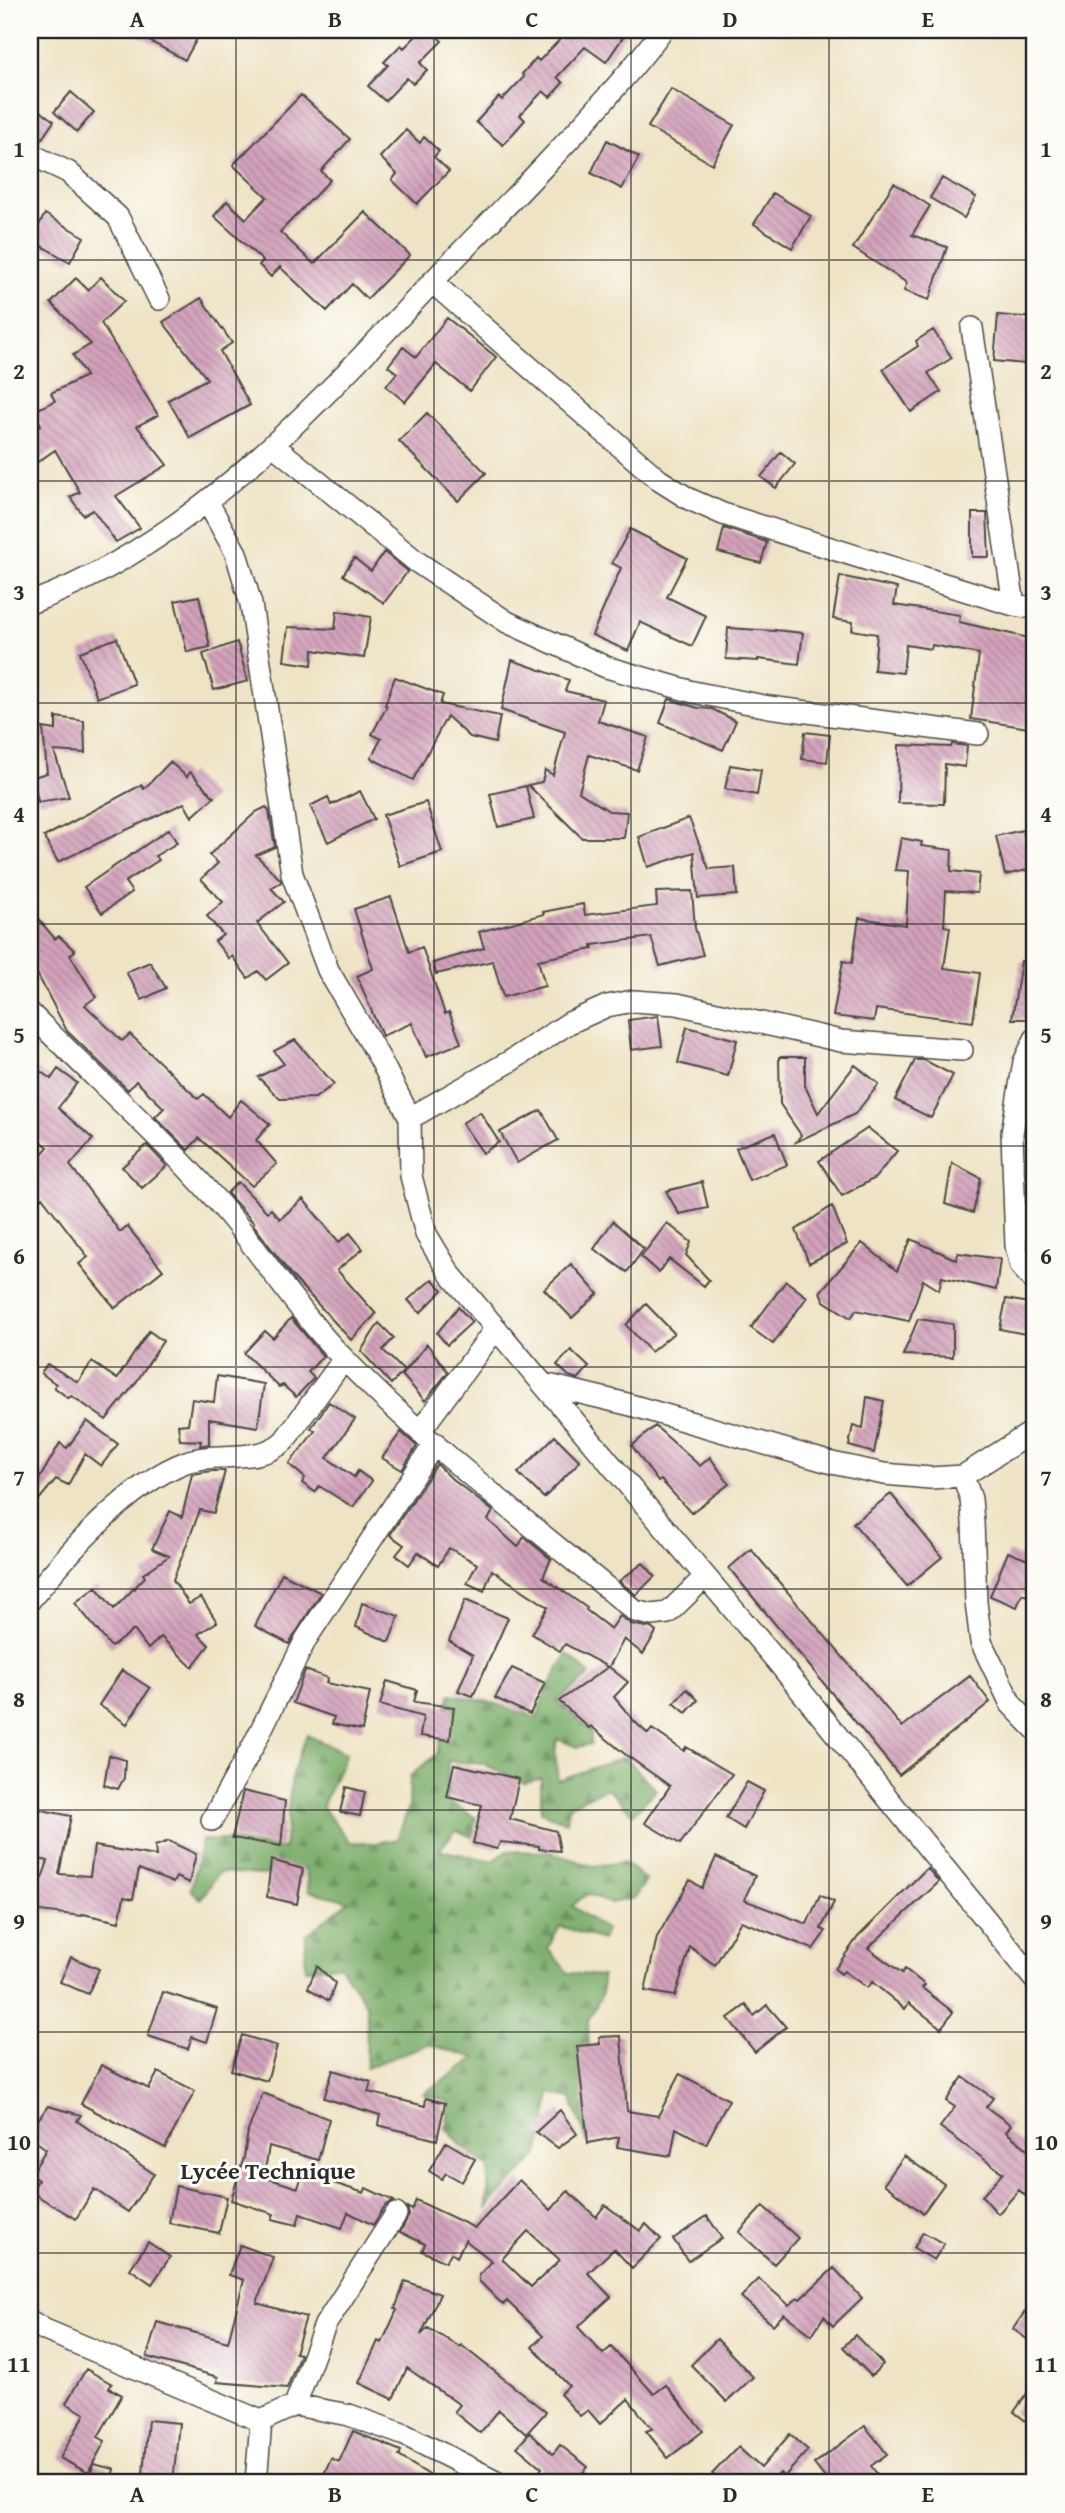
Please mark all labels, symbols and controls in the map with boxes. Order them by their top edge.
text: A [130,2,145,35]
text: B [328,2,342,35]
text: C [525,2,539,35]
text: D [723,2,738,35]
text: E [922,2,934,35]
text: 1 [13,132,25,165]
text: 1 [1040,132,1052,165]
text: 2 [13,354,25,387]
text: 2 [1040,354,1052,387]
text: 3 [13,575,25,608]
text: 3 [1040,575,1052,608]
text: 4 [13,797,25,830]
text: 4 [1040,797,1052,830]
text: 5 [13,1018,25,1051]
text: 5 [1040,1018,1052,1051]
text: 6 [13,1239,25,1272]
text: 6 [1040,1239,1052,1272]
text: 7 [13,1461,25,1494]
text: 7 [1040,1461,1052,1494]
text: 8 [13,1682,25,1715]
text: 8 [1040,1682,1052,1715]
text: 9 [13,1904,25,1937]
text: 9 [1040,1904,1052,1937]
text: 10 [7,2125,31,2158]
text: 10 [1034,2125,1058,2158]
district label: Lycée Technique [180,2153,356,2188]
text: 11 [7,2347,31,2380]
text: 11 [1034,2347,1058,2380]
text: A [130,2477,145,2510]
text: B [328,2477,342,2510]
text: C [525,2477,539,2510]
text: D [723,2477,738,2510]
text: E [922,2477,934,2510]

